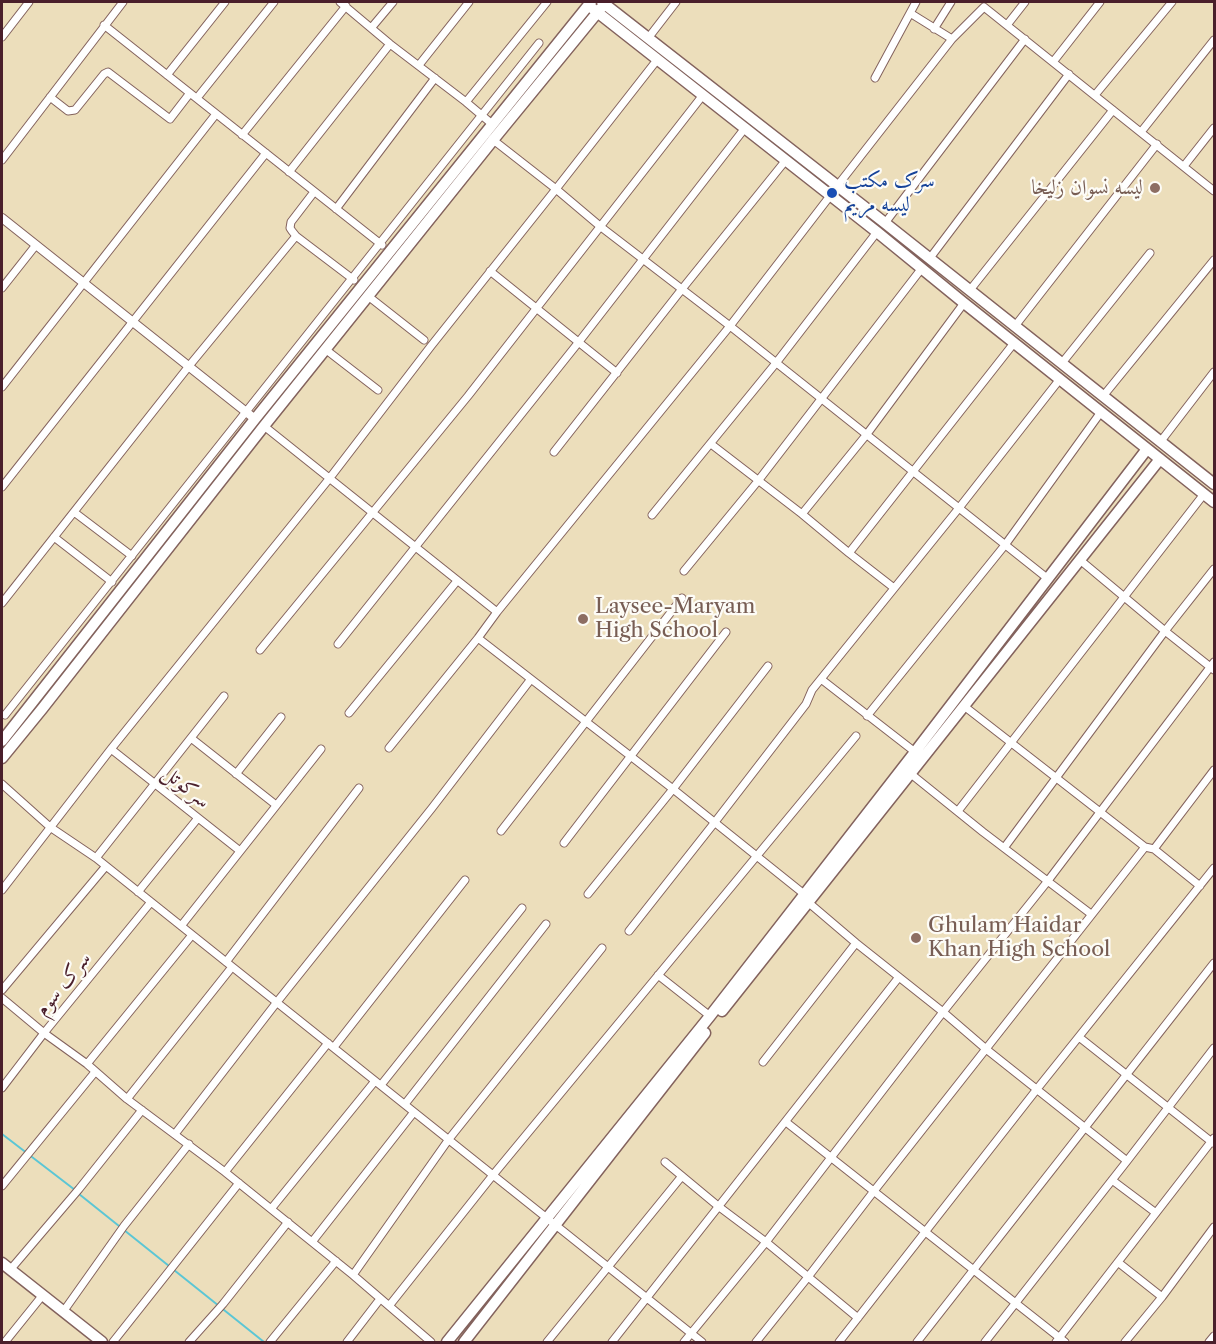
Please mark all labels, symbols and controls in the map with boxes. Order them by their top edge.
place label: سرک مکتب لیسه مریم [844,168,935,218]
place label: لیسه نسوان زلیخا [1031,175,1143,201]
marker: لیسه نسوان زلیخا [1148,181,1162,195]
marker: سرک مکتب لیسه مریم [825,186,839,200]
place label: Laysee-Maryam High School [595,594,755,644]
marker: Laysee-Maryam High School [576,612,590,626]
street label: سرکوتل [157,760,215,814]
place label: Ghulam Haidar Khan High School [928,913,1110,963]
marker: Ghulam Haidar Khan High School [909,931,923,945]
street label: سرک سوم [30,947,96,1021]

